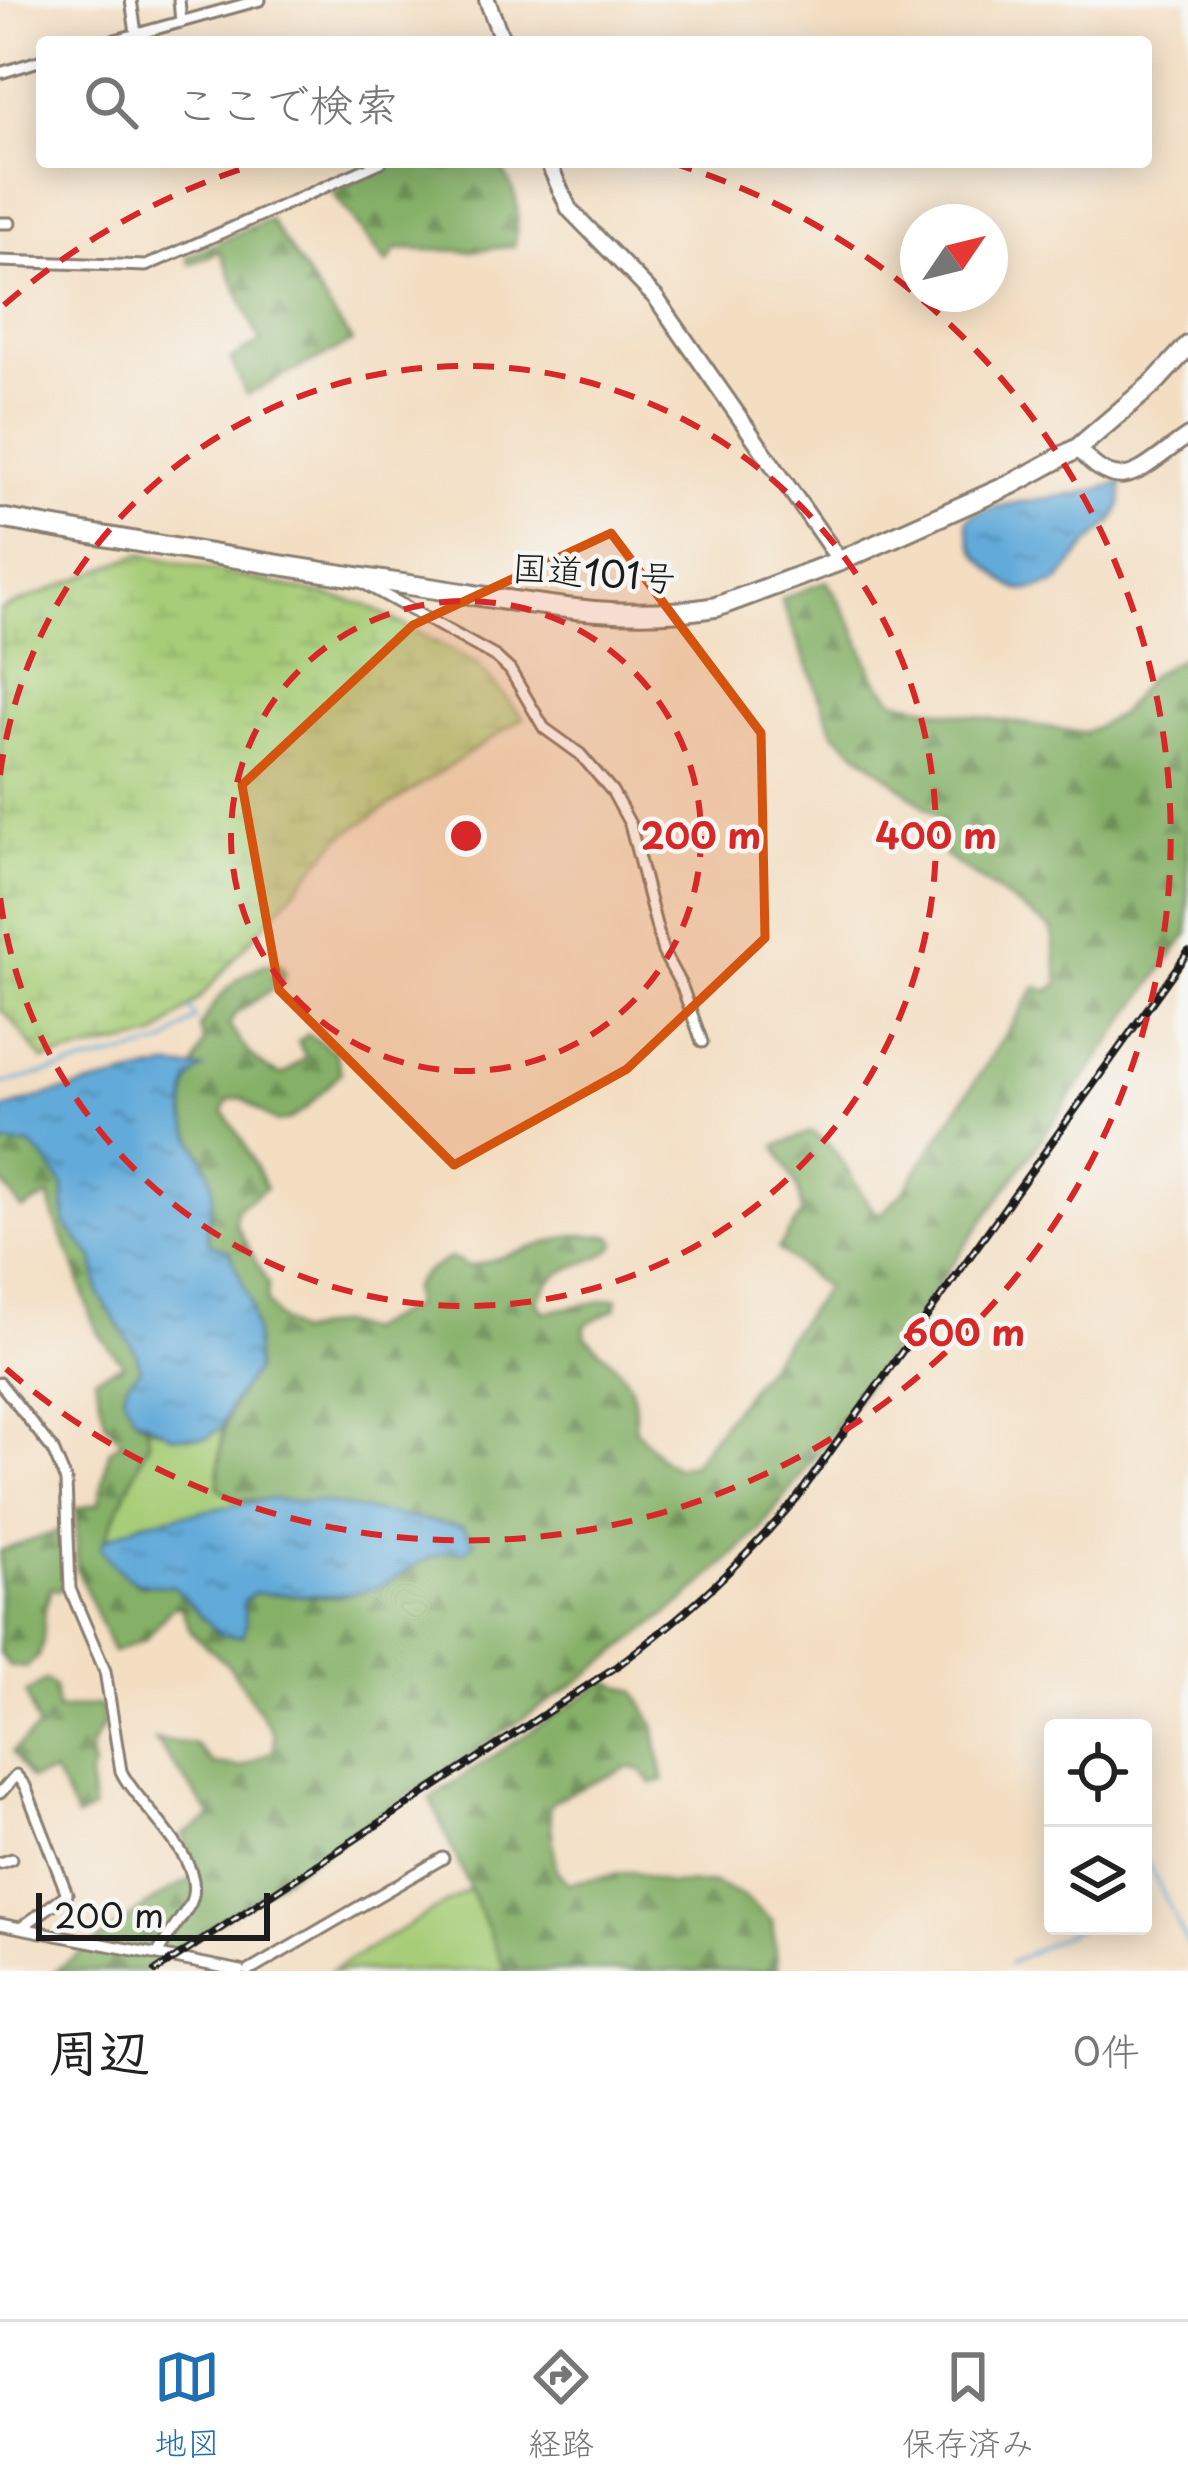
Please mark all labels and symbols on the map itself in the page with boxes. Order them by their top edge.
north arrow [900,204,1008,312]
street label: 国道101号 [510,538,678,604]
text: 200 m [641,807,761,861]
text: 400 m [875,807,997,861]
centre of rings [445,815,487,857]
text: 600 m [903,1304,1025,1358]
scale bar [36,1887,270,1940]

